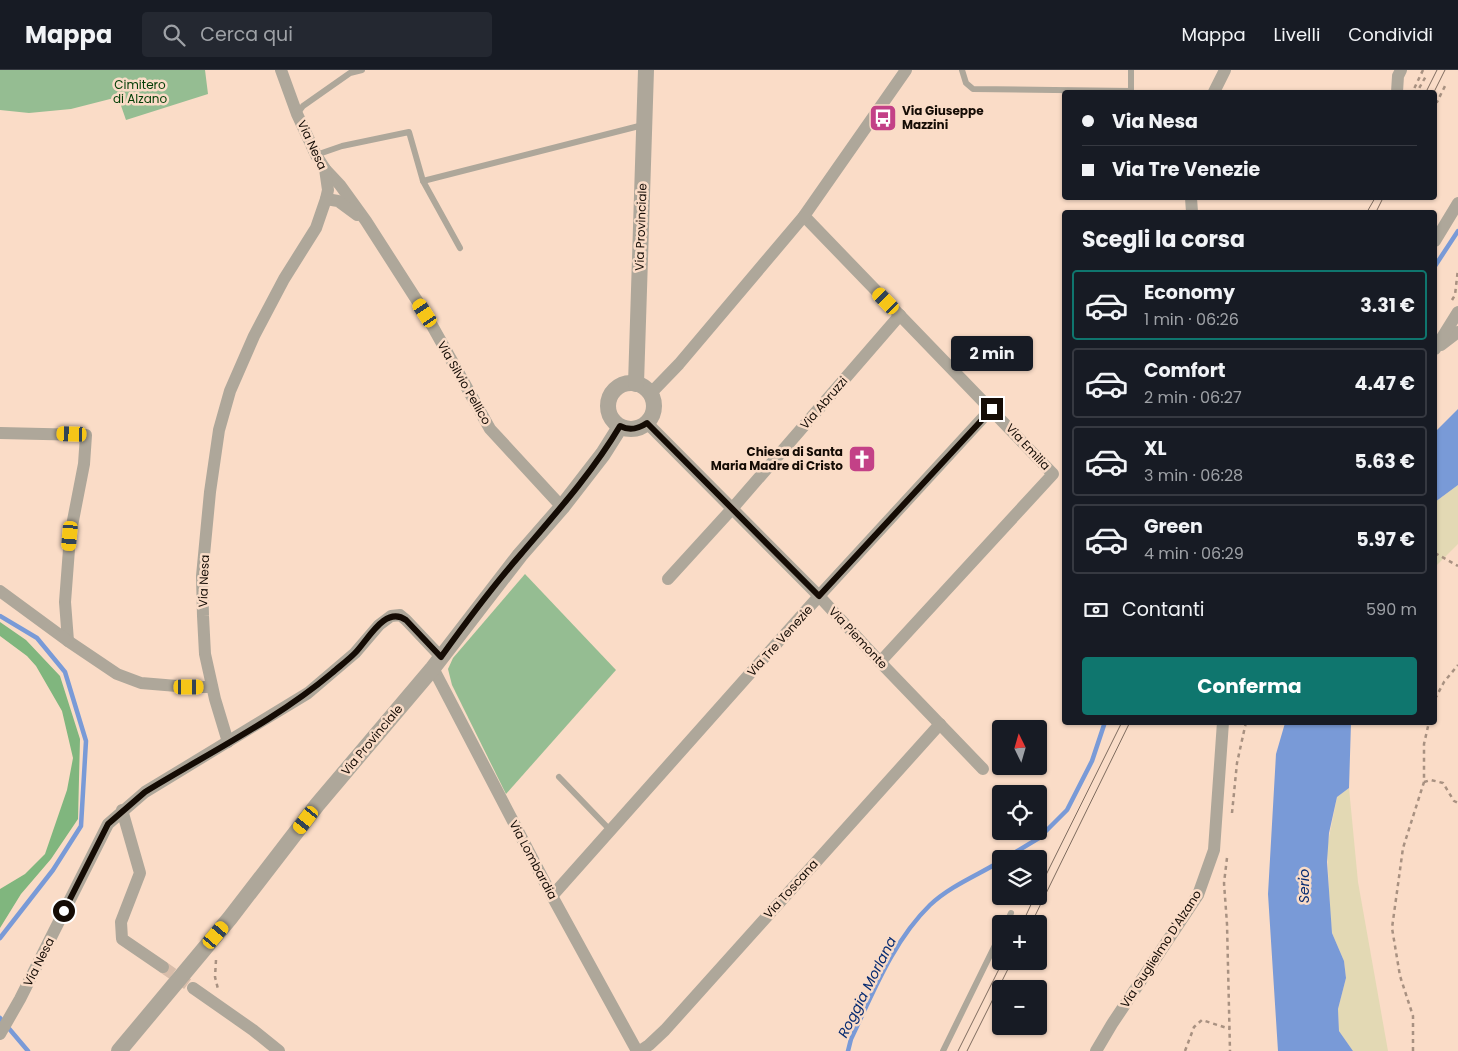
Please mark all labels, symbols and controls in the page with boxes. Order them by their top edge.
search box [142,12,492,57]
text: Mappa [25,18,112,51]
icon: search [160,21,188,49]
text: Cerca qui [200,21,293,48]
text: Mappa [1181,22,1246,47]
text: Livelli [1274,22,1320,47]
text: Condividi [1348,22,1433,47]
park label: Cimitero di Alzano [113,76,167,107]
place label: Via Giuseppe Mazzini [902,102,984,133]
bus stop icon: Via Giuseppe Mazzini [868,103,898,133]
text: Via Nesa [1112,108,1198,135]
street label: Via Nesa [294,117,331,172]
text: Via Tre Venezie [1112,156,1260,183]
street label: Via Provinciale [630,183,651,271]
text: Scegli la corsa [1082,224,1245,255]
text: Economy [1144,279,1235,306]
icon: car [1084,283,1129,328]
car [870,285,901,317]
text: 3.31 € [1360,292,1415,319]
car [410,296,439,330]
text: 1 min · 06:26 [1144,308,1239,331]
callout: 2 min [951,336,1033,372]
street label: Via Silvio Pellico [434,338,495,428]
text: 2 min [970,342,1014,365]
text: Comfort [1144,357,1226,384]
icon: car [1084,361,1129,406]
text: 4.47 € [1355,370,1415,397]
street label: Via Abruzzi [796,373,851,433]
text: 2 min · 06:27 [1144,386,1242,409]
route end [981,398,1003,420]
street label: Via Emilia [1002,420,1054,474]
car [56,426,87,442]
text: XL [1144,435,1167,462]
icon: car [1084,439,1129,484]
place label: Chiesa di Santa Maria Madre di Cristo [711,443,843,474]
church icon: Chiesa di Santa Maria Madre di Cristo [847,444,877,474]
text: 5.63 € [1355,448,1415,475]
text: 3 min · 06:28 [1144,464,1243,487]
text: Green [1144,513,1203,540]
icon: car [1084,517,1129,562]
car [61,520,78,552]
text: 5.97 € [1356,526,1415,553]
text: 4 min · 06:29 [1144,542,1244,565]
street label: Via Nesa [194,554,213,608]
icon: cash [1082,596,1110,624]
text: Contanti [1122,596,1205,623]
text: 590 m [1366,598,1417,621]
street label: Via Tre Venezie [743,601,816,680]
street label: Via Piemonte [825,603,892,672]
button: Conferma [1082,657,1417,715]
car [174,680,204,695]
street label: Via Provinciale [337,701,406,779]
north arrow [992,720,1048,775]
map controls [992,720,1047,1035]
button: locate [992,785,1047,840]
car [290,804,321,836]
street label: Via Lombardia [505,817,561,902]
button: layers [992,850,1047,905]
street label: Via Toscana [760,855,822,922]
water label: Serio [1294,869,1314,903]
street label: Via Guglielmo D'Alzano [1116,886,1205,1011]
route start [53,900,75,922]
button: + [992,915,1047,970]
car [200,919,231,951]
water label: Roggia Morlana [833,933,901,1041]
street label: Via Nesa [19,934,58,989]
button: − [992,980,1047,1035]

